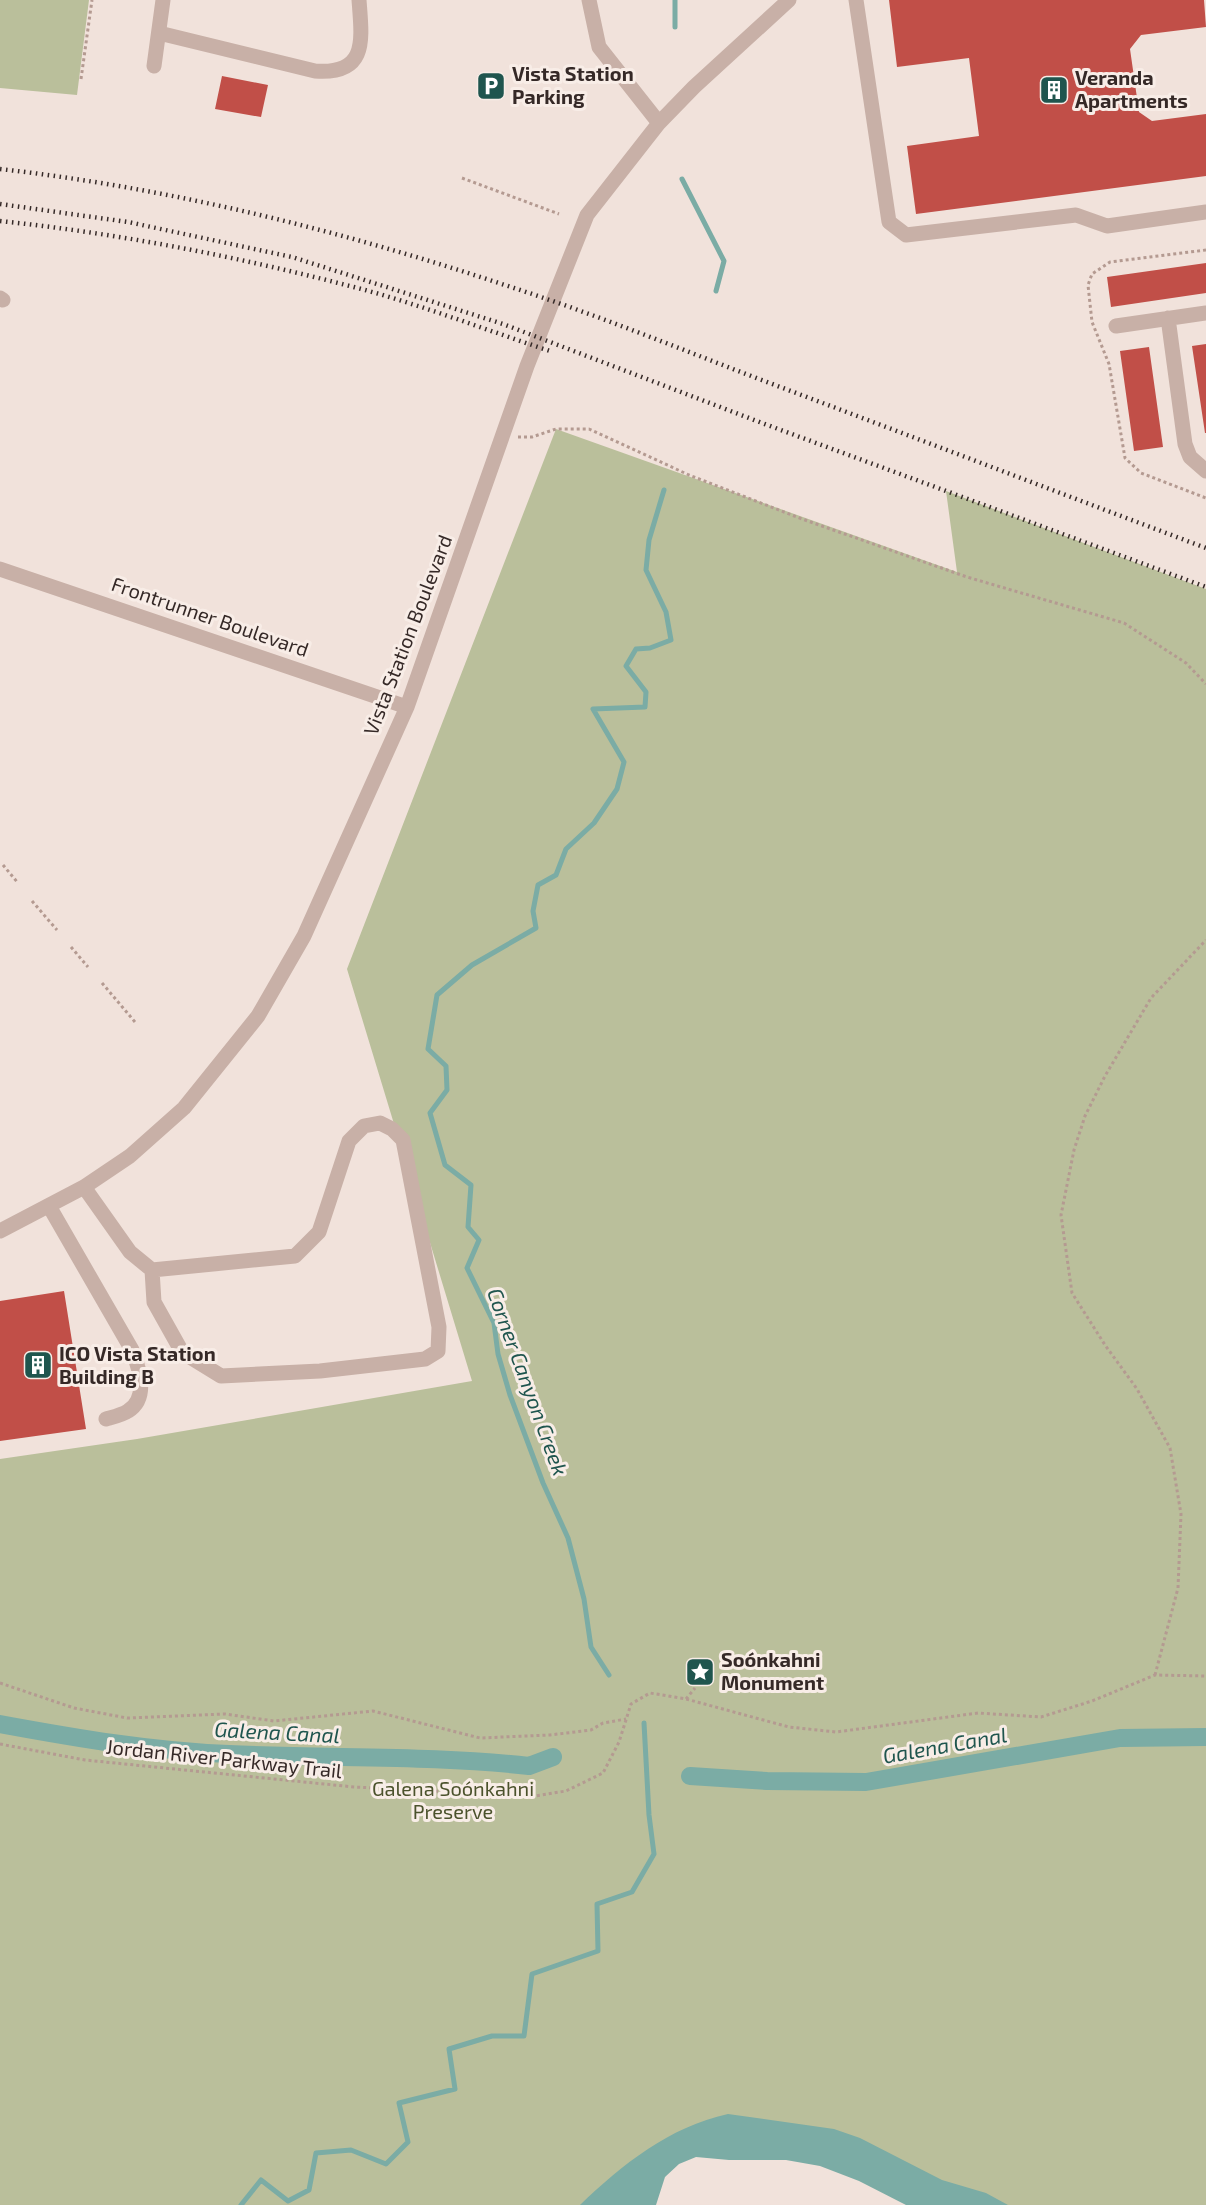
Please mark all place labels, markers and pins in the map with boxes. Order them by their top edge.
place label: Vista Station Parking [512,61,634,108]
place label: Veranda Apartments [1075,65,1188,112]
parking icon: Vista Station Parking [475,70,507,102]
building icon: Veranda Apartments [1038,74,1070,106]
place label: ICO Vista Station Building B [59,1341,216,1388]
building icon: ICO Vista Station Building B [22,1349,54,1381]
place label: Soónkahni Monument [721,1647,824,1694]
place icon: Soónkahni Monument [684,1656,716,1688]

